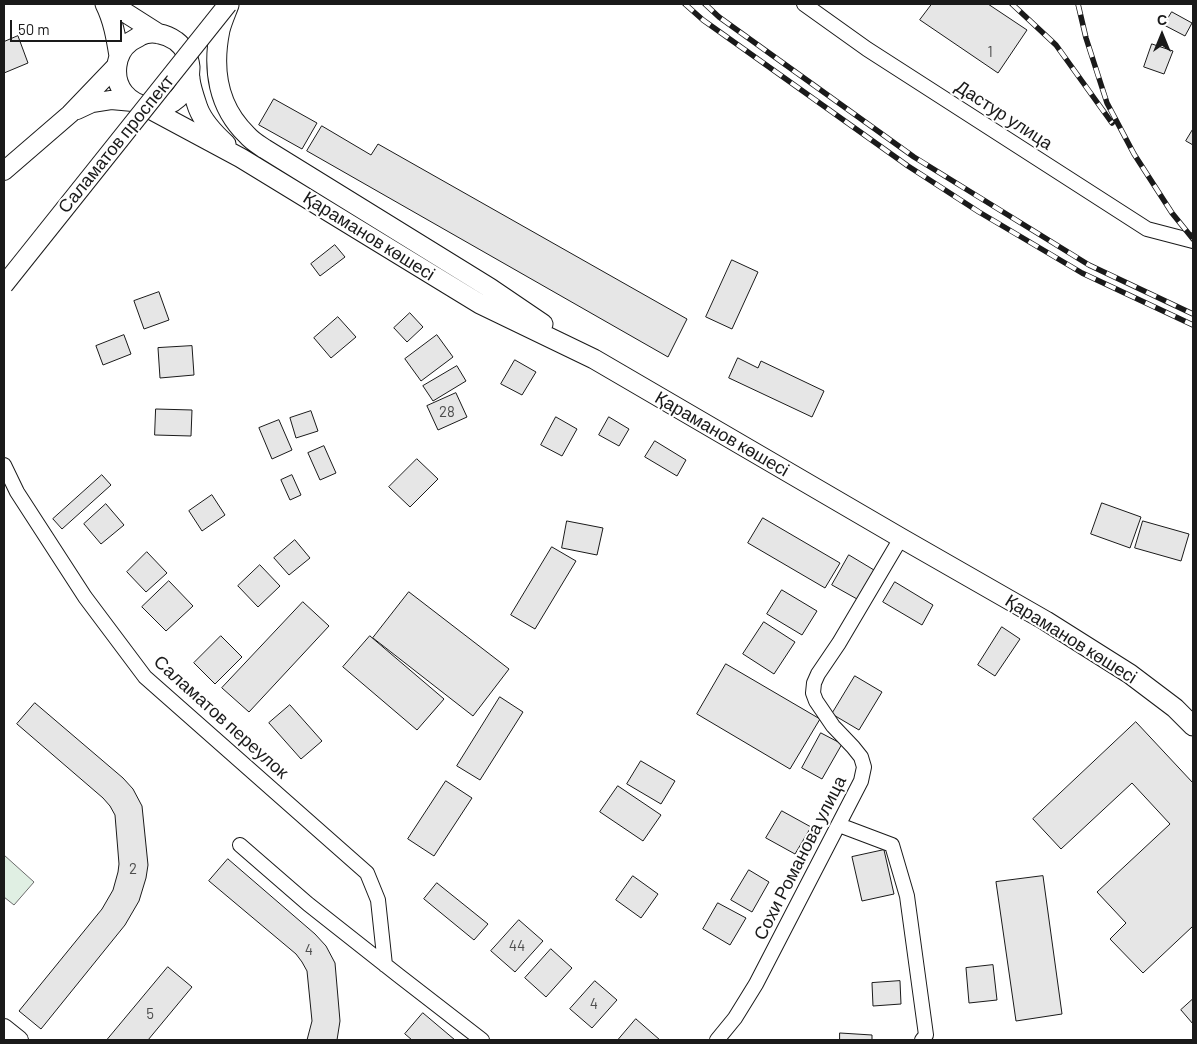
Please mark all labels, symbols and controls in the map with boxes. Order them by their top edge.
scale bar [12,10,125,42]
north arrow [1137,10,1187,60]
text: С [1157,11,1167,28]
text: 50 m [18,20,50,38]
house number: 1 [987,43,993,61]
street label: Саламатов проспект [54,70,178,218]
street label: Дастур улица [951,76,1057,154]
street label: Қараманов көшесі [299,187,439,285]
street label: Қараманов көшесі [651,387,793,481]
house number: 28 [439,403,455,421]
street label: Қараманов көшесі [1001,590,1141,688]
street label: Саламатов переулок [149,651,293,783]
street label: Сохи Романова улица [749,772,851,944]
house number: 2 [129,860,137,878]
house number: 44 [509,937,525,955]
house number: 4 [305,941,313,959]
house number: 4 [590,995,598,1013]
house number: 5 [146,1005,154,1023]

